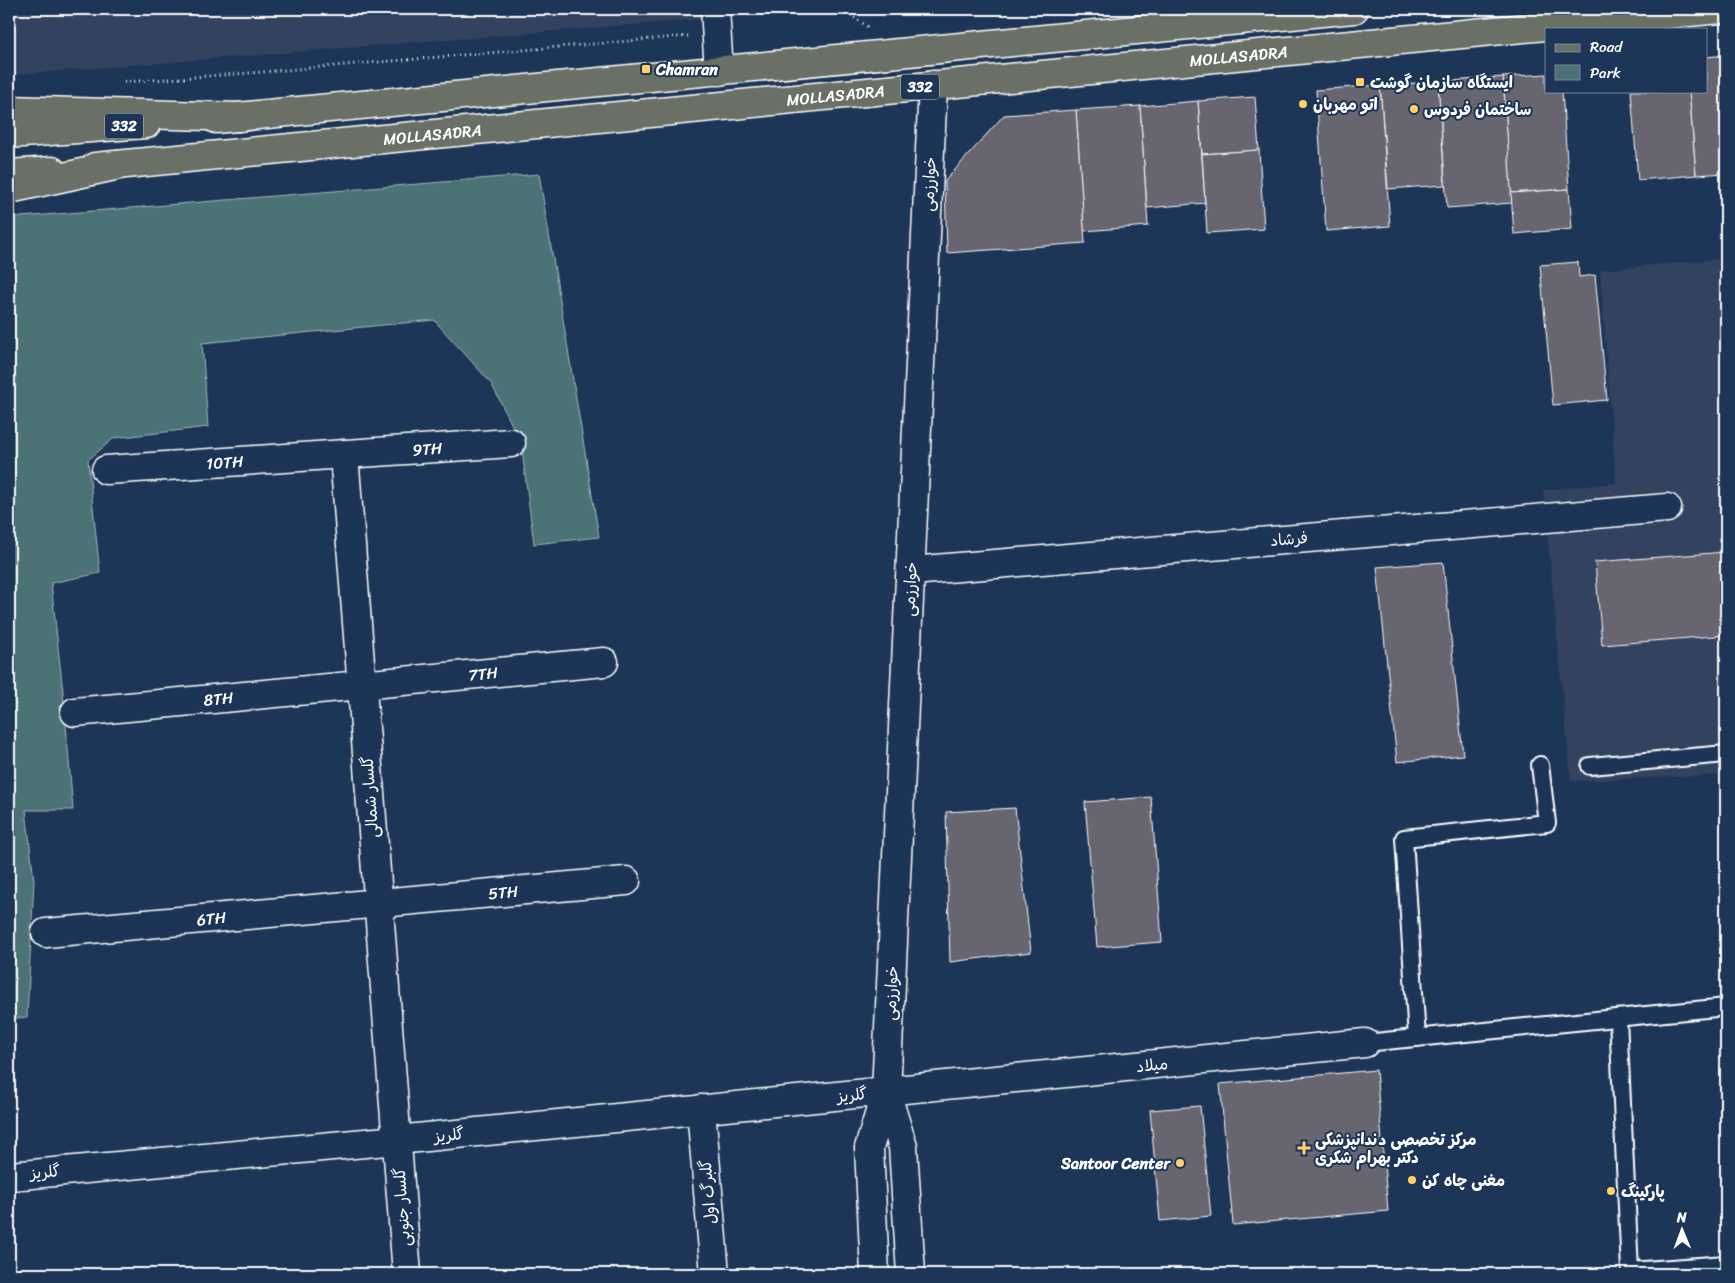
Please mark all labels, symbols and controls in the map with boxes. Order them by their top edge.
legend [1545,28,1708,92]
text: Road [1590,34,1623,60]
street label: MOLLASADRA [1188,37,1289,75]
place label: Chamran [655,55,718,84]
text: Park [1590,60,1621,86]
marker: Chamran [640,63,652,75]
place label: ایستگاه سازمان گوشت [1370,68,1513,97]
road number: 332 [901,74,939,100]
street label: MOLLASADRA [785,76,886,114]
marker: ایستگاه سازمان گوشت [1354,76,1366,88]
place label: اتو مهربان [1313,90,1378,119]
place label: ساختمان فردوس [1424,95,1531,124]
marker: اتو مهربان [1297,98,1309,110]
marker: ساختمان فردوس [1408,103,1420,115]
road number: 332 [105,114,143,138]
street label: MOLLASADRA [382,115,483,153]
street label: خوارزمی [913,156,945,212]
street label: 9TH [411,433,444,464]
street label: 10TH [205,446,245,478]
street label: فرشاد [1269,523,1309,555]
street label: خوارزمی [894,561,926,617]
street label: 7TH [467,658,500,689]
street label: 8TH [202,683,235,714]
street label: گلسار شمالی [353,755,387,839]
street label: 5TH [487,876,520,908]
street label: 6TH [195,902,228,934]
street label: خوارزمی [875,965,907,1021]
street label: میلاد [1135,1049,1169,1081]
street label: گلریز [834,1079,869,1111]
street label: گلریز [431,1119,466,1151]
place label: مرکز تخصصی دندانپزشکی دکتر بهرام شکری [1315,1125,1477,1172]
marker: مرکز تخصصی دندانپزشکی دکتر بهرام شکری [1297,1141,1311,1155]
place label: Santoor Center [1060,1149,1171,1178]
street label: گلریز [27,1156,61,1188]
marker: Santoor Center [1174,1157,1186,1169]
street label: گلبرگ اول [691,1158,725,1226]
street label: گلسار جنوبی [385,1166,419,1247]
place label: مغنی چاه کن [1422,1166,1505,1195]
marker: مغنی چاه کن [1406,1174,1418,1186]
place label: پارکینگ [1621,1177,1665,1206]
marker: پارکینگ [1605,1185,1617,1197]
text: N [1676,1205,1687,1230]
north arrow [1658,1206,1708,1256]

